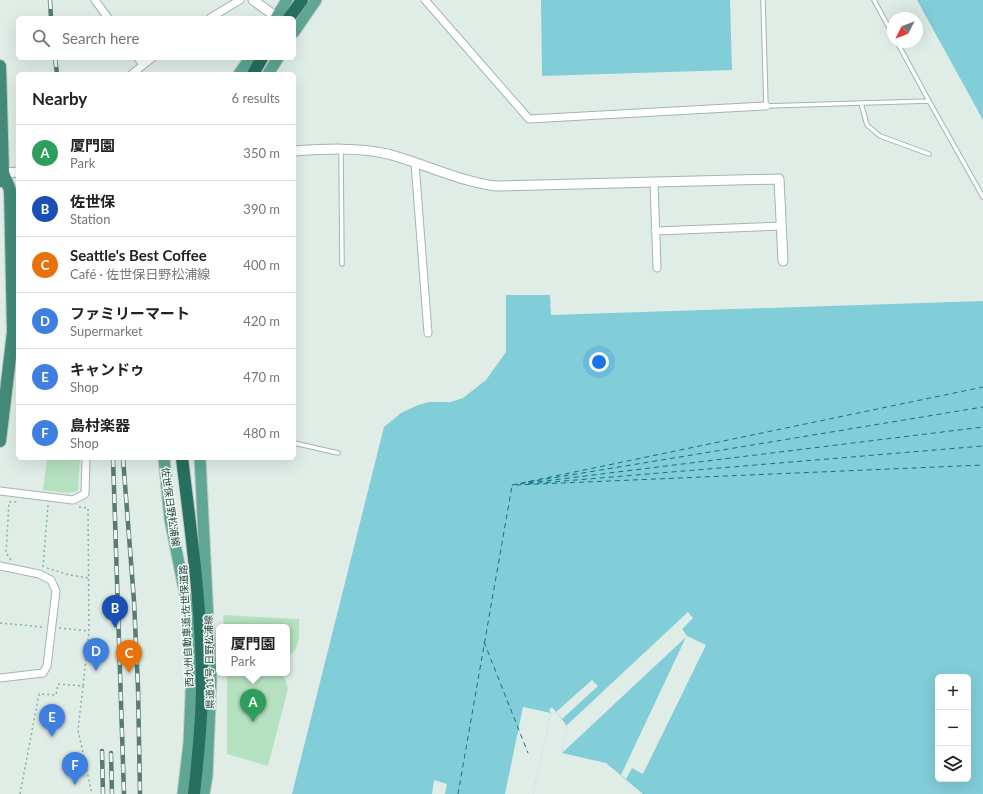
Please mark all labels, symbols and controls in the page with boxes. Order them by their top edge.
north arrow [887,12,923,48]
search box [16,16,296,60]
icon: search [30,27,52,49]
text: Search here [62,29,139,47]
text: Nearby [32,88,87,109]
text: 6 results [232,90,280,106]
text: 厦門園 [70,136,115,154]
text: A [40,145,50,161]
text: 350 m [243,145,280,161]
text: Park [70,155,95,171]
text: 佐世保 [70,192,115,210]
text: B [41,201,49,217]
text: 390 m [243,201,280,217]
text: Station [70,211,110,227]
text: Seattle's Best Coffee [70,246,207,264]
text: C [41,257,49,273]
text: 400 m [243,257,280,273]
text: Café · 佐世保日野松浦線 [70,266,210,282]
text: ファミリーマート [70,304,190,322]
text: D [40,313,50,329]
text: 420 m [243,313,280,329]
text: Supermarket [70,323,143,339]
your location [589,352,609,372]
text: キャンドゥ [70,360,145,378]
text: E [41,369,49,385]
text: 470 m [243,369,280,385]
text: Shop [70,379,99,395]
text: 島村楽器 [70,416,130,434]
text: F [41,425,49,441]
text: 480 m [243,425,280,441]
text: Shop [70,435,99,451]
street label: 佐世保日野松浦線 [159,467,183,547]
street label: 西九州自動車道;佐世保道路 [177,564,195,688]
pin: B [102,595,128,628]
street label: 県道11号 日野松浦線 [202,615,216,709]
popup [216,624,290,676]
text: 厦門園 [230,634,276,652]
pin: D [83,638,109,671]
pin: C [116,640,142,673]
text: Park [230,653,256,669]
map controls [935,674,971,782]
button: + [935,674,971,710]
pin: A [240,689,266,722]
pin: E [39,704,65,737]
button: − [935,710,971,746]
button: layers [935,746,971,782]
pin: F [62,752,88,785]

